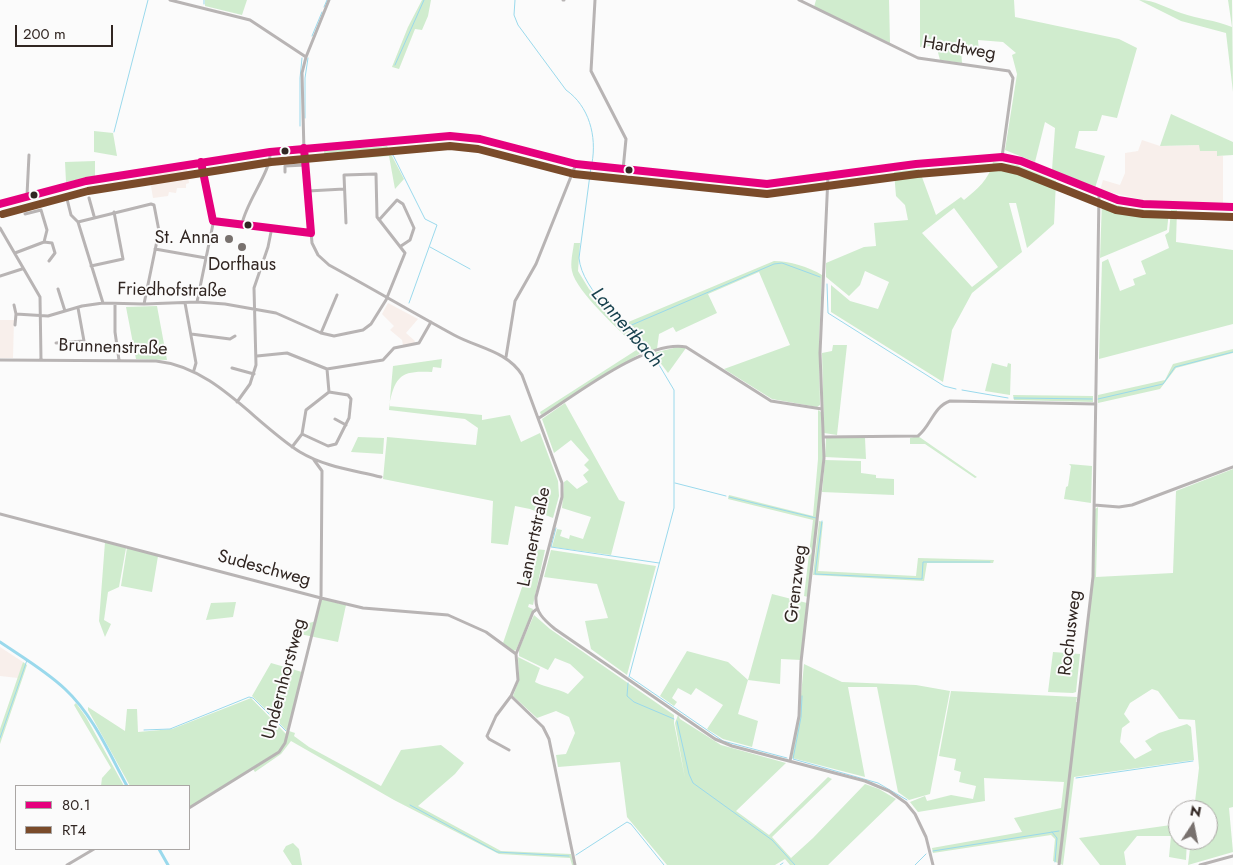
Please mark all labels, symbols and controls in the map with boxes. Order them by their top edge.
scale bar [18,15,115,47]
text: 200 m [23,23,66,45]
street label: Hardtweg [921,33,997,65]
unlabelled marker [280,146,290,156]
unlabelled marker [624,165,634,175]
unlabelled marker [29,190,39,200]
unlabelled marker [243,220,253,230]
place label: St. Anna [155,228,219,250]
marker: St. Anna [223,233,235,245]
marker: Dorfhaus [236,241,248,253]
place label: Dorfhaus [208,255,276,277]
street label: Friedhofstraße [117,279,227,303]
water label: Lannertbach [585,284,667,372]
street label: Brunnenstraße [58,335,168,361]
street label: Lannertstraße [514,485,556,589]
street label: Grenzweg [781,544,813,624]
street label: Sudeschweg [215,546,313,592]
street label: Rochusweg [1055,589,1087,677]
street label: Undernhorstweg [258,616,312,742]
legend [15,785,190,850]
text: 80.1 [62,794,90,816]
north arrow [1168,800,1218,850]
text: N [1188,800,1203,822]
text: RT4 [62,819,86,841]

